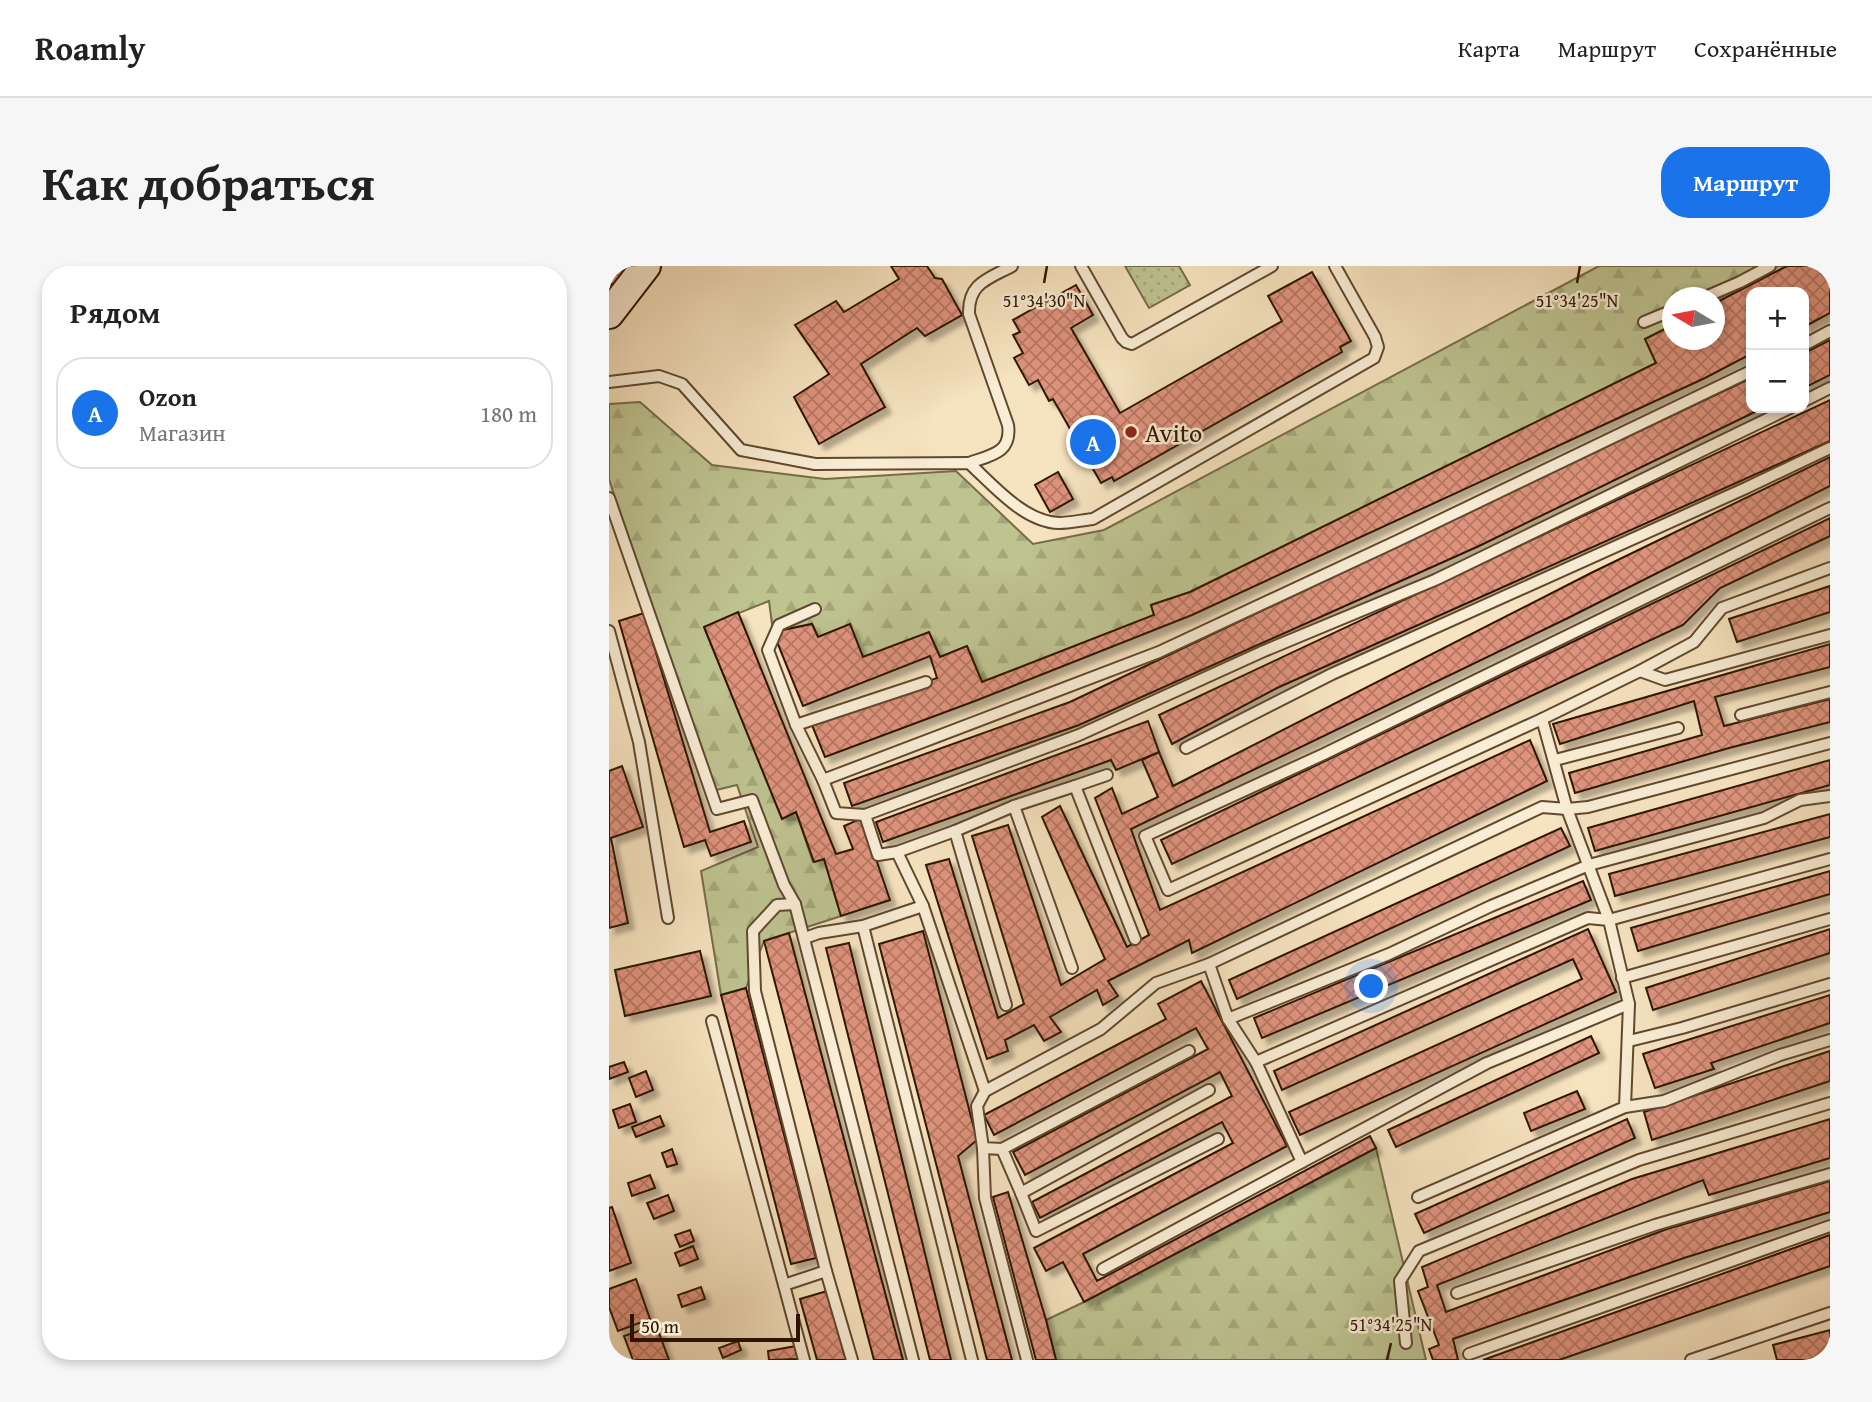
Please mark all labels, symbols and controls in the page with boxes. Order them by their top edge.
text: Roamly [35,24,145,72]
text: Карта [1458,31,1520,66]
text: Маршрут [1558,31,1656,66]
text: Сохранённые [1694,31,1837,66]
text: Как добраться [42,146,375,218]
button: Маршрут [1661,147,1830,218]
text: 51°34'30"N [1003,287,1086,314]
text: 51°34'25"N [1536,287,1619,314]
north arrow [1662,287,1725,350]
map controls [1746,287,1809,413]
button: + [1746,287,1809,350]
text: Рядом [70,290,161,334]
button: − [1746,350,1809,413]
text: Ozon [139,377,197,416]
text: A [88,397,102,430]
text: 180 m [480,397,537,430]
place label: Avito [1145,413,1202,452]
text: Магазин [139,416,226,449]
pin: A [1070,416,1116,468]
marker: Avito [1123,424,1139,440]
your location [1354,969,1388,1003]
scale bar [630,1311,800,1343]
text: 51°34'25"N [1350,1311,1433,1338]
text: 50 m [641,1312,679,1340]

